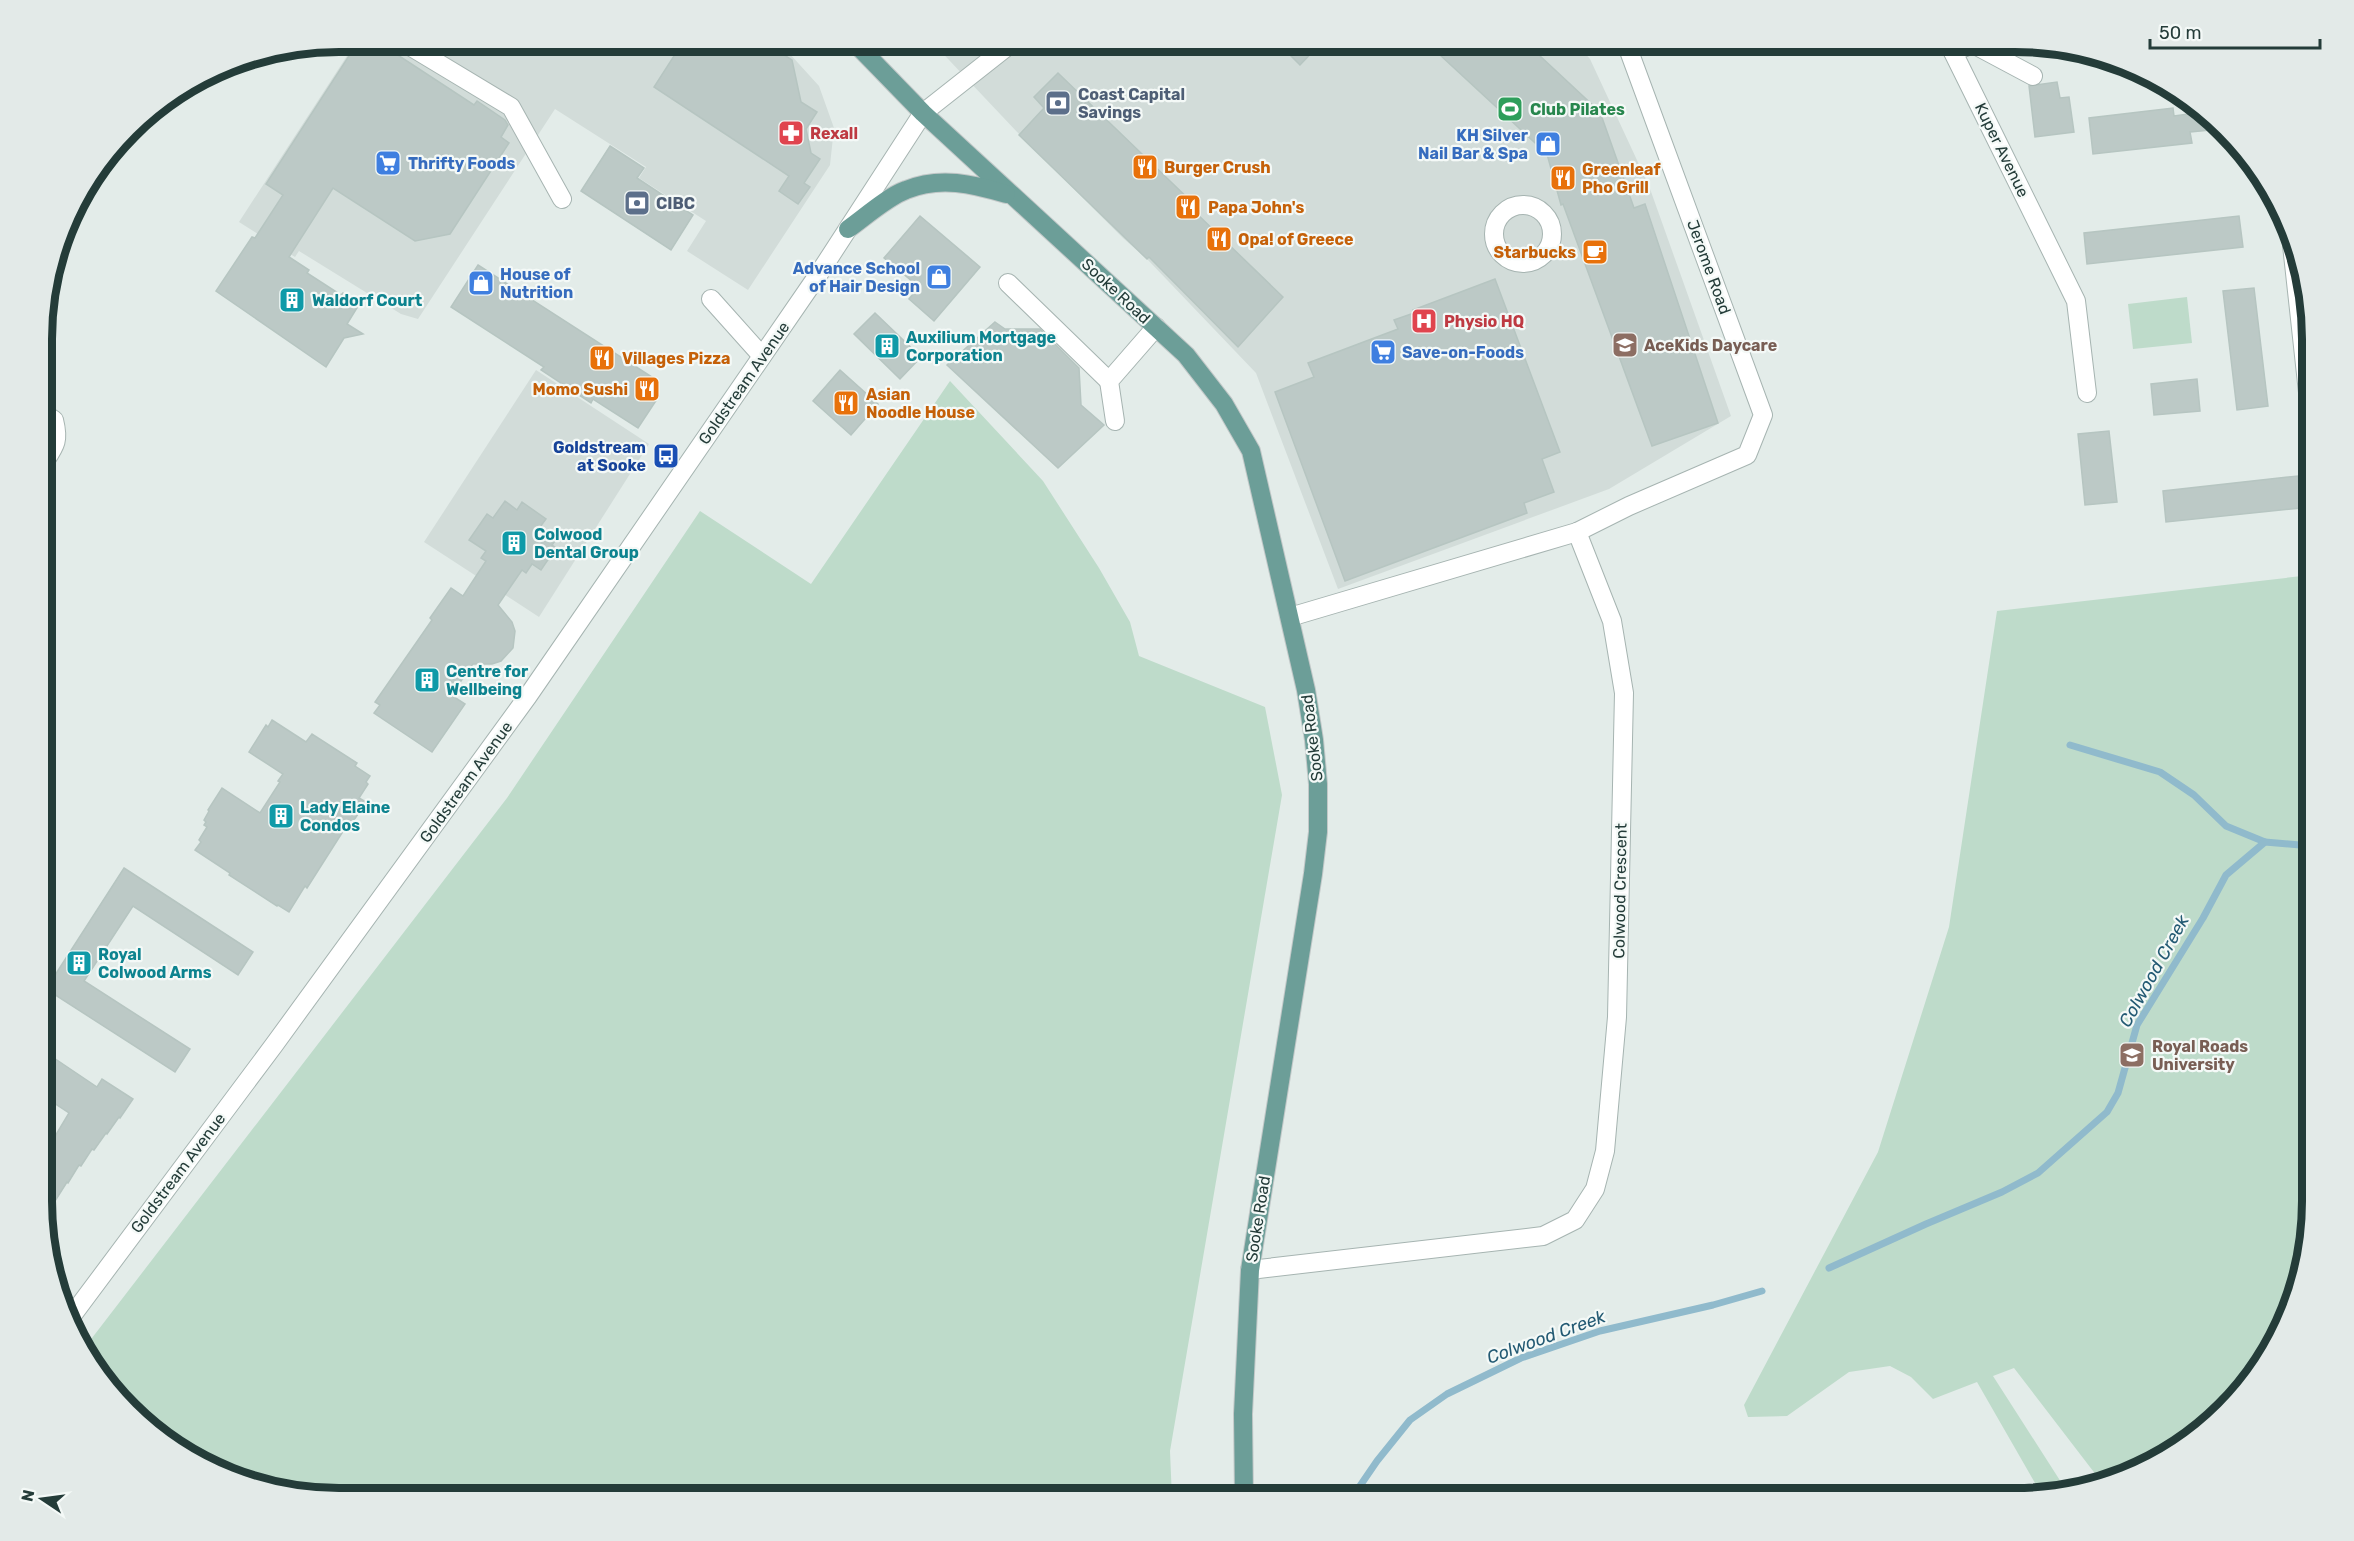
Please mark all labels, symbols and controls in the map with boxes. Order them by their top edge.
scale bar [2150,12,2320,50]
text: 50 m [2159,22,2202,44]
place label: Coast Capital Savings [1078,85,1185,122]
bank icon: Coast Capital Savings [1043,88,1073,118]
sports icon: Club Pilates [1495,94,1525,124]
place label: Club Pilates [1530,100,1625,119]
street label: Kuper Avenue [1971,100,2033,200]
pharmacy icon: Rexall [776,118,806,148]
place label: Rexall [810,124,858,143]
place label: KH Silver Nail Bar & Spa [1418,126,1529,163]
shop icon: KH Silver Nail Bar & Spa [1533,129,1563,159]
supermarket icon: Thrifty Foods [373,148,403,178]
restaurant icon: Burger Crush [1130,152,1160,182]
place label: Thrifty Foods [408,154,516,173]
place label: Burger Crush [1164,158,1271,177]
place label: Greenleaf Pho Grill [1582,160,1661,197]
restaurant icon: Greenleaf Pho Grill [1548,163,1578,193]
bank icon: CIBC [622,188,652,218]
restaurant icon: Papa John's [1173,192,1203,222]
place label: CIBC [656,194,695,213]
place label: Papa John's [1208,198,1304,217]
street label: Jerome Road [1683,217,1735,317]
restaurant icon: Opa! of Greece [1204,224,1234,254]
place label: Opa! of Greece [1238,230,1354,249]
cafe icon: Starbucks [1580,237,1610,267]
place label: Starbucks [1493,243,1576,262]
street label: Sooke Road [1078,254,1154,328]
place label: Advance School of Hair Design [793,259,920,296]
shop icon: Advance School of Hair Design [924,262,954,292]
place label: House of Nutrition [500,265,573,302]
shop icon: House of Nutrition [466,268,496,298]
building icon: Waldorf Court [277,285,307,315]
place label: Waldorf Court [312,291,423,310]
hospital icon: Physio HQ [1409,306,1439,336]
place label: Physio HQ [1444,312,1524,331]
street label: Goldstream Avenue [695,318,793,448]
place label: Auxilium Mortgage Corporation [906,328,1056,365]
school or university icon: AceKids Daycare [1610,330,1640,360]
building icon: Auxilium Mortgage Corporation [872,331,902,361]
place label: AceKids Daycare [1644,336,1777,355]
supermarket icon: Save-on-Foods [1368,337,1398,367]
restaurant icon: Villages Pizza [587,343,617,373]
place label: Save-on-Foods [1402,343,1524,362]
place label: Villages Pizza [622,349,731,368]
restaurant icon: Momo Sushi [632,374,662,404]
place label: Momo Sushi [532,380,628,399]
place label: Asian Noodle House [866,385,975,422]
restaurant icon: Asian Noodle House [831,388,861,418]
place label: Goldstream at Sooke [553,438,646,475]
bus stop icon: Goldstream at Sooke [651,441,681,471]
place label: Colwood Dental Group [534,525,639,562]
building icon: Colwood Dental Group [499,528,529,558]
place label: Centre for Wellbeing [446,662,529,699]
building icon: Centre for Wellbeing [412,665,442,695]
street label: Sooke Road [1297,694,1327,782]
street label: Goldstream Avenue [416,718,516,846]
place label: Lady Elaine Condos [300,798,390,835]
building icon: Lady Elaine Condos [266,801,296,831]
street label: Colwood Crescent [1609,823,1631,959]
water label: Colwood Creek [2114,910,2194,1031]
place label: Royal Colwood Arms [98,945,212,982]
building icon: Royal Colwood Arms [64,948,94,978]
place label: Royal Roads University [2152,1037,2248,1074]
school or university icon: Royal Roads University [2117,1040,2147,1070]
street label: Goldstream Avenue [127,1109,229,1237]
street label: Sooke Road [1242,1175,1274,1263]
water label: Colwood Creek [1484,1305,1609,1369]
north arrow [12,1469,72,1529]
text: N [17,1488,38,1503]

